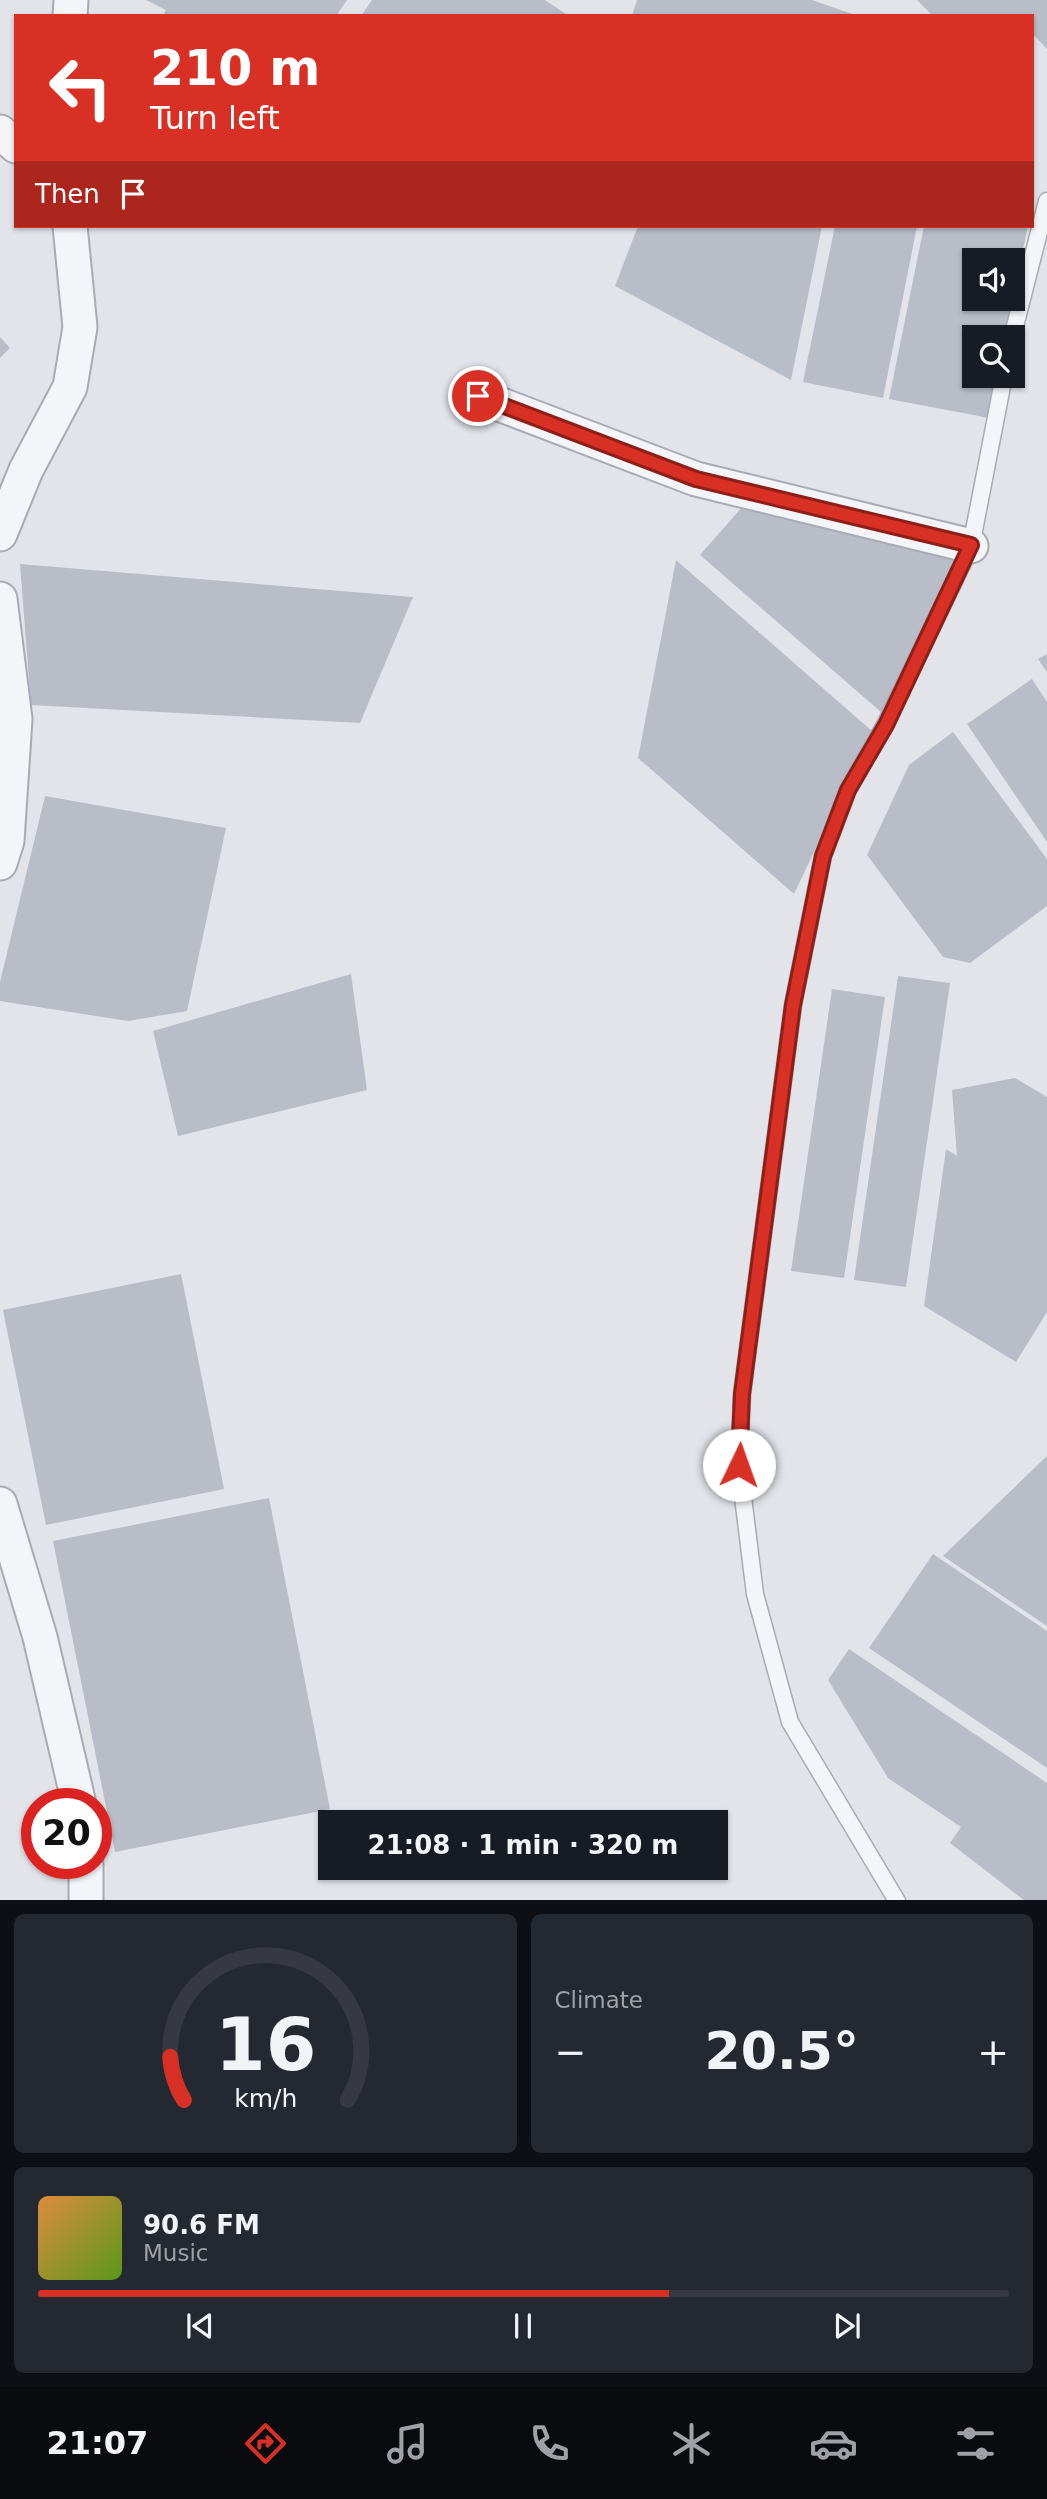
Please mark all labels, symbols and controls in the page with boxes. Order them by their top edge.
text: 210 m [150,40,320,97]
icon: left [35,42,126,133]
text: Turn left [150,99,280,137]
icon: arrive [114,175,152,213]
text: Then [35,179,100,209]
map controls [962,248,1025,388]
button: sound [962,248,1025,311]
button: search [962,325,1025,388]
pin [448,366,508,426]
icon: arrive [459,377,497,415]
position arrow [702,1428,776,1502]
speed limit sign: 20 [21,1788,112,1879]
text: 21:08 · 1 min · 320 m [368,1830,678,1860]
text: Climate [555,1987,643,2013]
text: 16 [215,2002,316,2087]
text: 20.5° [705,2021,859,2081]
text: − [555,2030,586,2074]
text: + [977,2030,1009,2074]
text: km/h [234,2083,297,2112]
text: 90.6 FM [143,2210,260,2240]
text: Music [143,2240,208,2266]
icon: previous [181,2307,219,2345]
icon: pause [504,2307,542,2345]
icon: next [828,2307,866,2345]
icon: directions [241,2419,290,2468]
icon: music [383,2419,432,2468]
icon: phone [525,2419,574,2468]
icon: climate [667,2419,716,2468]
icon: car [809,2419,858,2468]
icon: filters [951,2419,1000,2468]
text: 21:07 [47,2424,148,2462]

